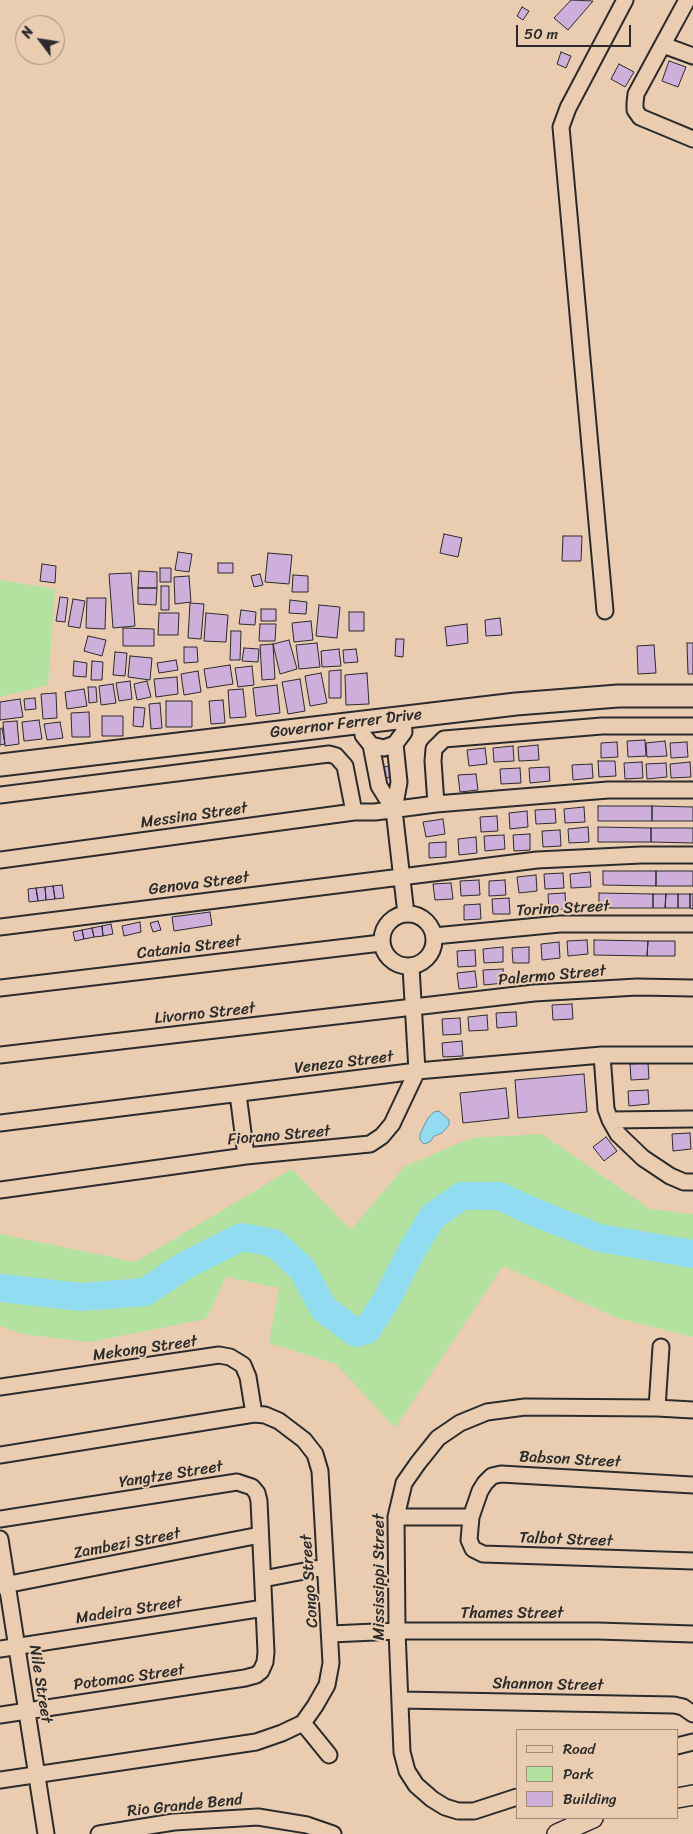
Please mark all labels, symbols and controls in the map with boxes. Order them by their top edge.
north arrow [15,15,65,65]
scale bar [518,15,633,47]
text: 50 m [524,21,558,47]
text: N [14,22,41,43]
street label: Governor Ferrer Drive [269,705,423,743]
street label: Messina Street [139,799,249,833]
street label: Genova Street [148,868,250,900]
street label: Torino Street [516,897,610,921]
street label: Catania Street [136,932,242,964]
street label: Palermo Street [497,962,607,990]
street label: Livorno Street [154,999,256,1029]
street label: Veneza Street [293,1047,395,1079]
street label: Fiorano Street [227,1122,331,1150]
street label: Mekong Street [92,1332,198,1366]
street label: Babson Street [519,1448,621,1472]
street label: Yangtze Street [118,1457,224,1493]
street label: Mississippi Street [370,1514,390,1640]
street label: Zambezi Street [72,1524,182,1564]
street label: Talbot Street [519,1529,613,1551]
street label: Congo Street [297,1534,323,1628]
street label: Madeira Street [74,1593,184,1629]
street label: Thames Street [460,1604,564,1624]
street label: Nile Street [24,1644,56,1724]
street label: Potomac Street [72,1661,186,1695]
street label: Shannon Street [492,1674,604,1696]
legend [516,1729,678,1819]
text: Road [563,1736,595,1762]
text: Park [563,1761,594,1787]
text: Building [563,1786,617,1812]
street label: Rio Grande Bend [126,1790,244,1822]

